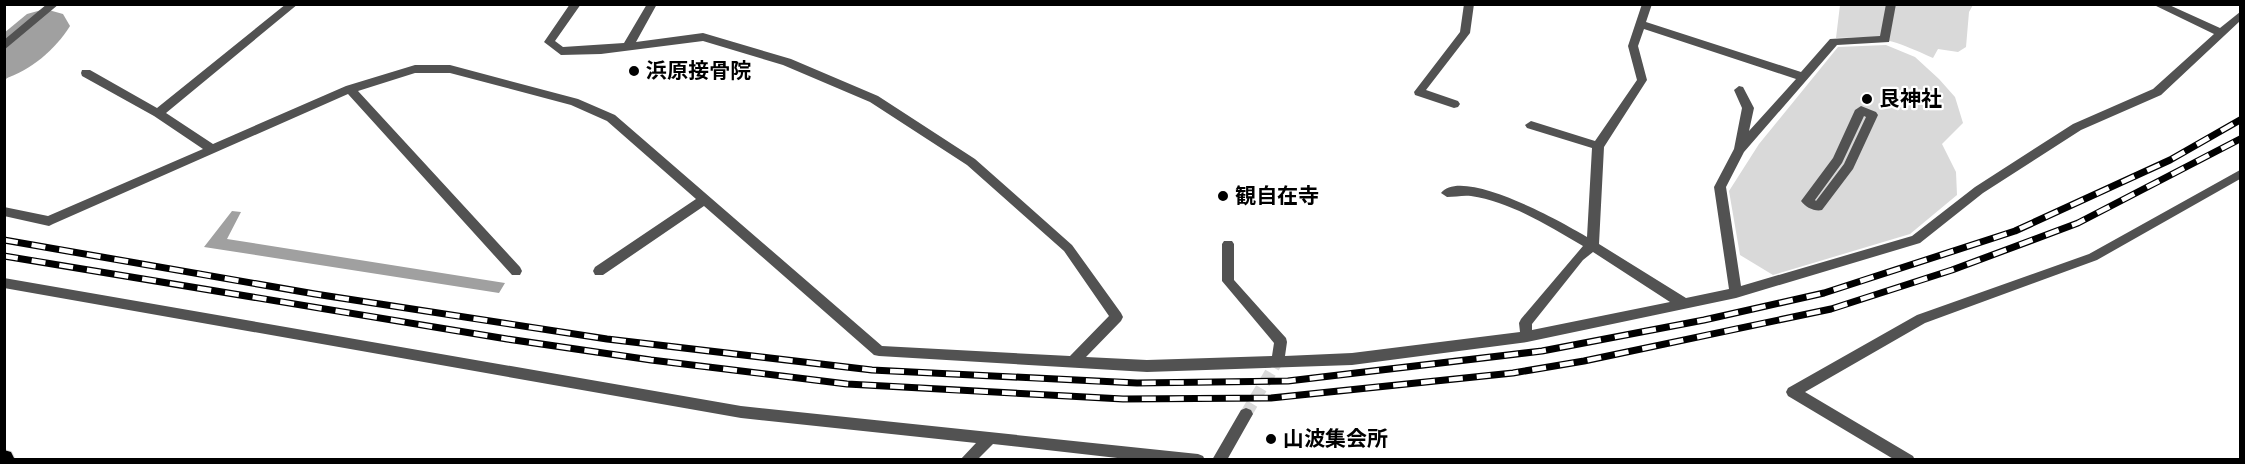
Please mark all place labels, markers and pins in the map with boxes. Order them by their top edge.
place label: 浜原接骨院 [646,56,751,84]
marker: 浜原接骨院 [627,64,641,78]
place label: 艮神社 [1879,84,1942,112]
marker: 艮神社 [1860,92,1874,106]
place label: 観自在寺 [1235,181,1319,209]
marker: 観自在寺 [1216,189,1230,203]
place label: 山波集会所 [1283,424,1388,452]
marker: 山波集会所 [1264,432,1278,446]

